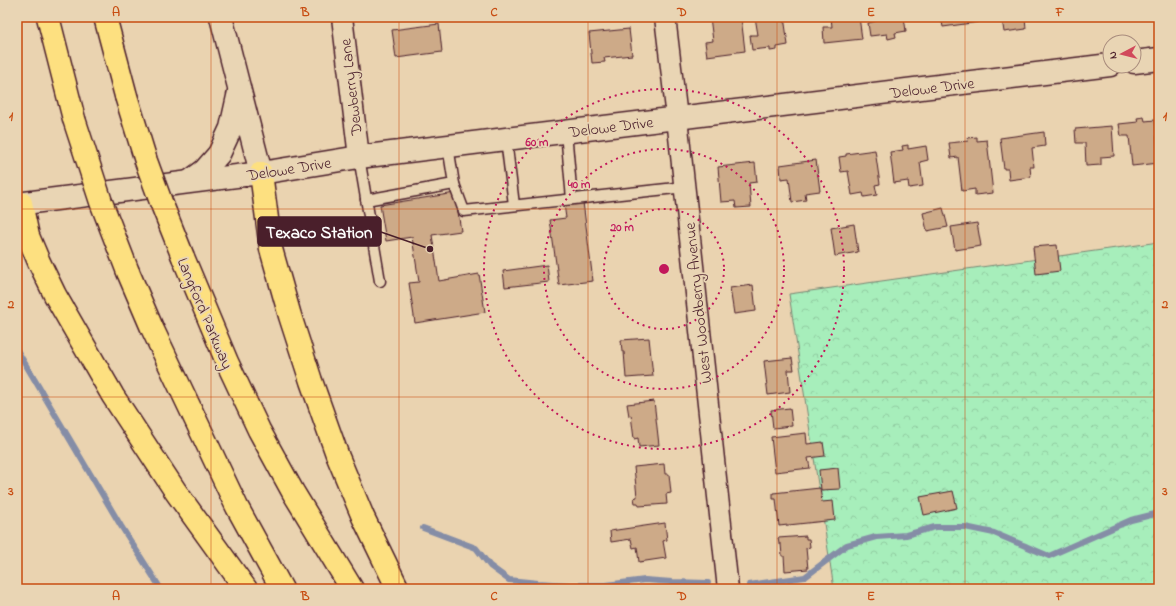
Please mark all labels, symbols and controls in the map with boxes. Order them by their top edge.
text: A [112,3,120,22]
text: B [300,3,310,22]
text: C [490,3,498,22]
text: D [676,3,687,22]
text: E [867,3,875,22]
text: F [1055,3,1065,22]
north arrow [1102,34,1142,74]
street label: Dewberry Lane [334,36,370,137]
text: N [1105,50,1121,60]
street label: Delowe Drive [888,72,977,106]
text: 1 [9,107,14,126]
text: 1 [1163,107,1168,126]
street label: Delowe Drive [567,111,656,145]
text: 60 m [525,134,549,152]
street label: Delowe Drive [244,151,334,189]
text: 40 m [567,176,591,194]
callout: Texaco Station [258,217,381,246]
text: 20 m [609,219,634,237]
street label: West Woodberry Avenue [679,220,719,384]
text: Texaco Station [266,221,373,246]
street label: Langford Parkway [170,254,239,373]
centre of rings [657,262,671,276]
text: 2 [7,295,15,314]
text: 2 [1161,295,1169,314]
text: 3 [7,482,14,501]
text: 3 [1161,482,1168,501]
text: A [112,587,120,606]
text: B [300,587,310,606]
text: C [490,587,498,606]
text: D [676,587,687,606]
text: E [867,587,875,606]
text: F [1055,587,1065,606]

